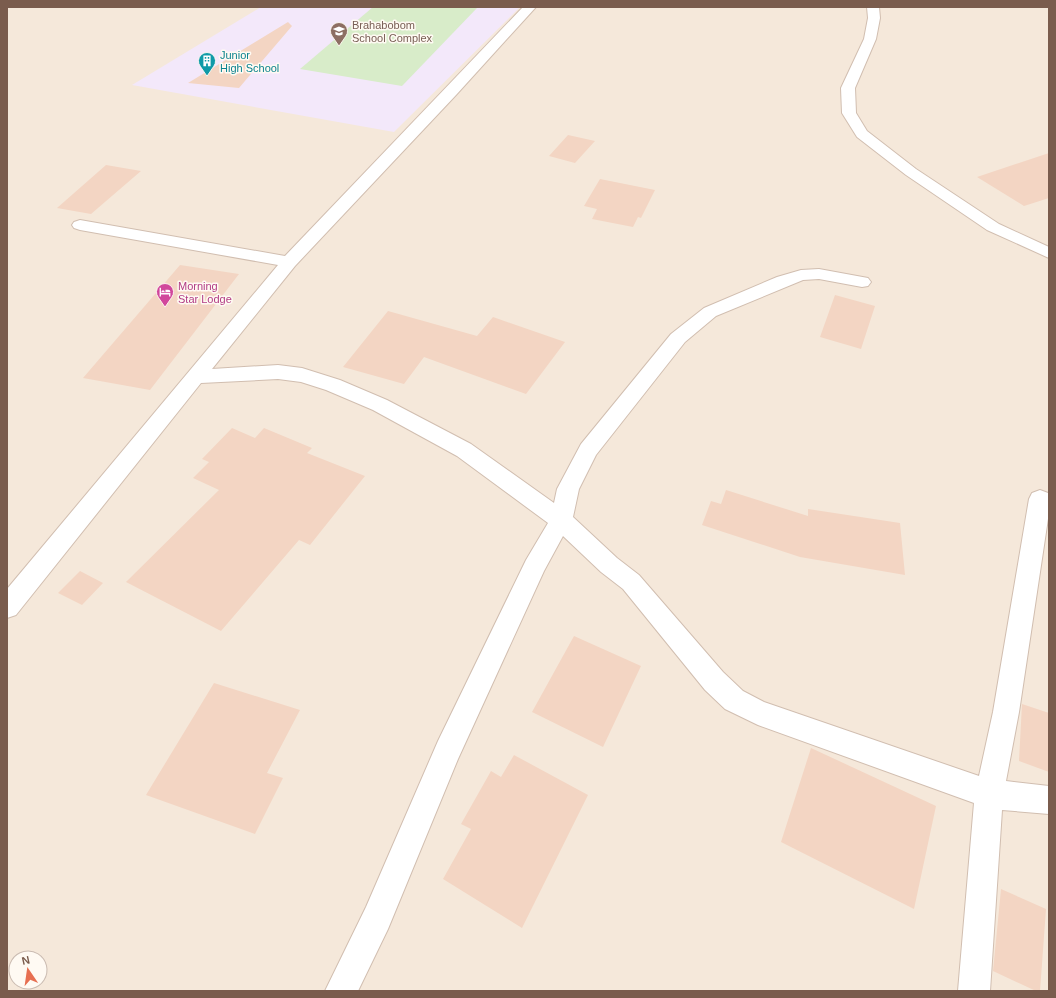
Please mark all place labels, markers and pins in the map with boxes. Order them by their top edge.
place label: Brahabobom School Complex [352,19,433,44]
school or university icon: Brahabobom School Complex [329,21,349,46]
place label: Junior High School [220,49,279,74]
building icon: Junior High School [197,51,217,76]
place label: Morning Star Lodge [178,280,232,305]
hotel icon: Morning Star Lodge [155,282,175,307]

